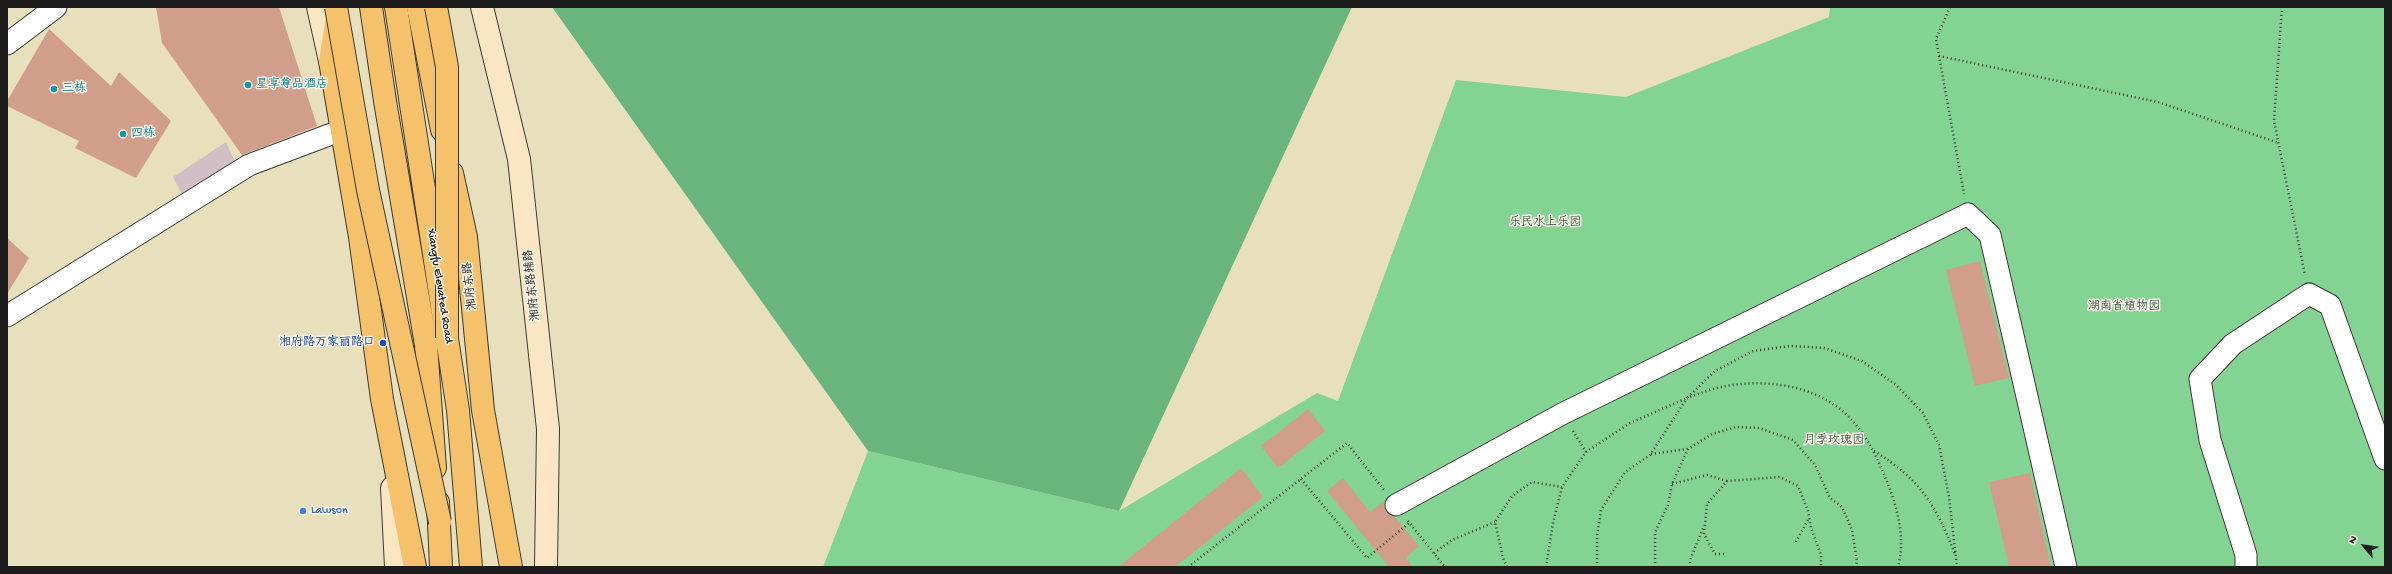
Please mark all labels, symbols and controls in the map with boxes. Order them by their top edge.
place label: 星享尊品酒店 [256,78,328,92]
marker: 星享尊品酒店 [243,80,253,90]
place label: 三栋 [62,82,86,96]
marker: 三栋 [49,84,59,94]
place label: 四栋 [131,127,155,141]
marker: 四栋 [118,129,128,139]
park label: 乐民水上乐园 [1509,216,1581,230]
street label: Xiangfu Elevated Road [423,228,455,344]
street label: 湘府东路辅路 [522,248,544,322]
street label: 湘府东路 [461,261,481,311]
park label: 湖南省植物园 [2088,300,2160,314]
place label: 湘府路万家丽路口 [279,336,375,350]
marker: 湘府路万家丽路口 [378,338,388,348]
park label: 月季玫瑰园 [1804,434,1864,448]
place label: Lawson [311,504,348,518]
marker: Lawson [298,506,308,516]
north arrow [2344,526,2384,566]
text: N [2347,534,2360,546]

